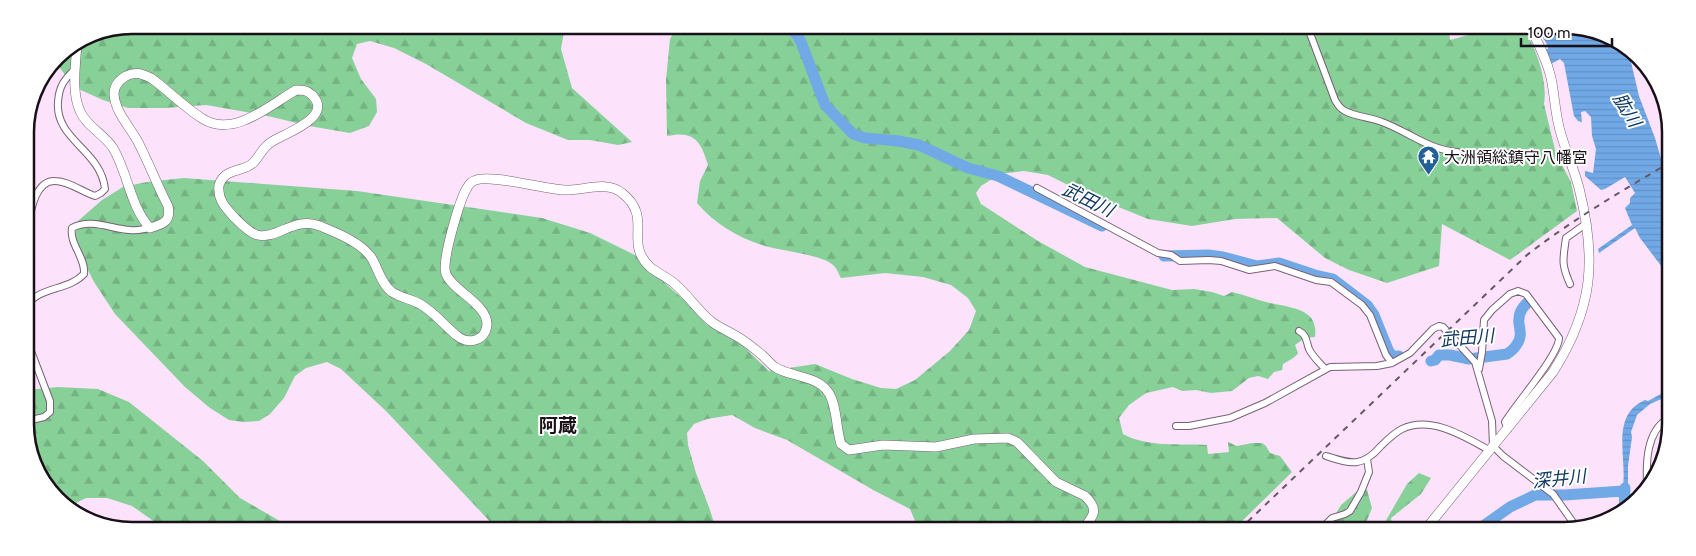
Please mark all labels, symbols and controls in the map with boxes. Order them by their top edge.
scale bar [1521,15,1612,47]
text: 100 m [1528,24,1570,42]
water label: 肱川 [1608,89,1647,133]
temple icon: 大洲領総鎮守八幡宮 [1416,145,1440,176]
place label: 大洲領総鎮守八幡宮 [1444,148,1588,167]
water label: 武田川 [1059,178,1119,223]
water label: 武田川 [1439,325,1497,351]
district label: 阿蔵 [539,414,577,437]
water label: 深井川 [1531,465,1589,493]

